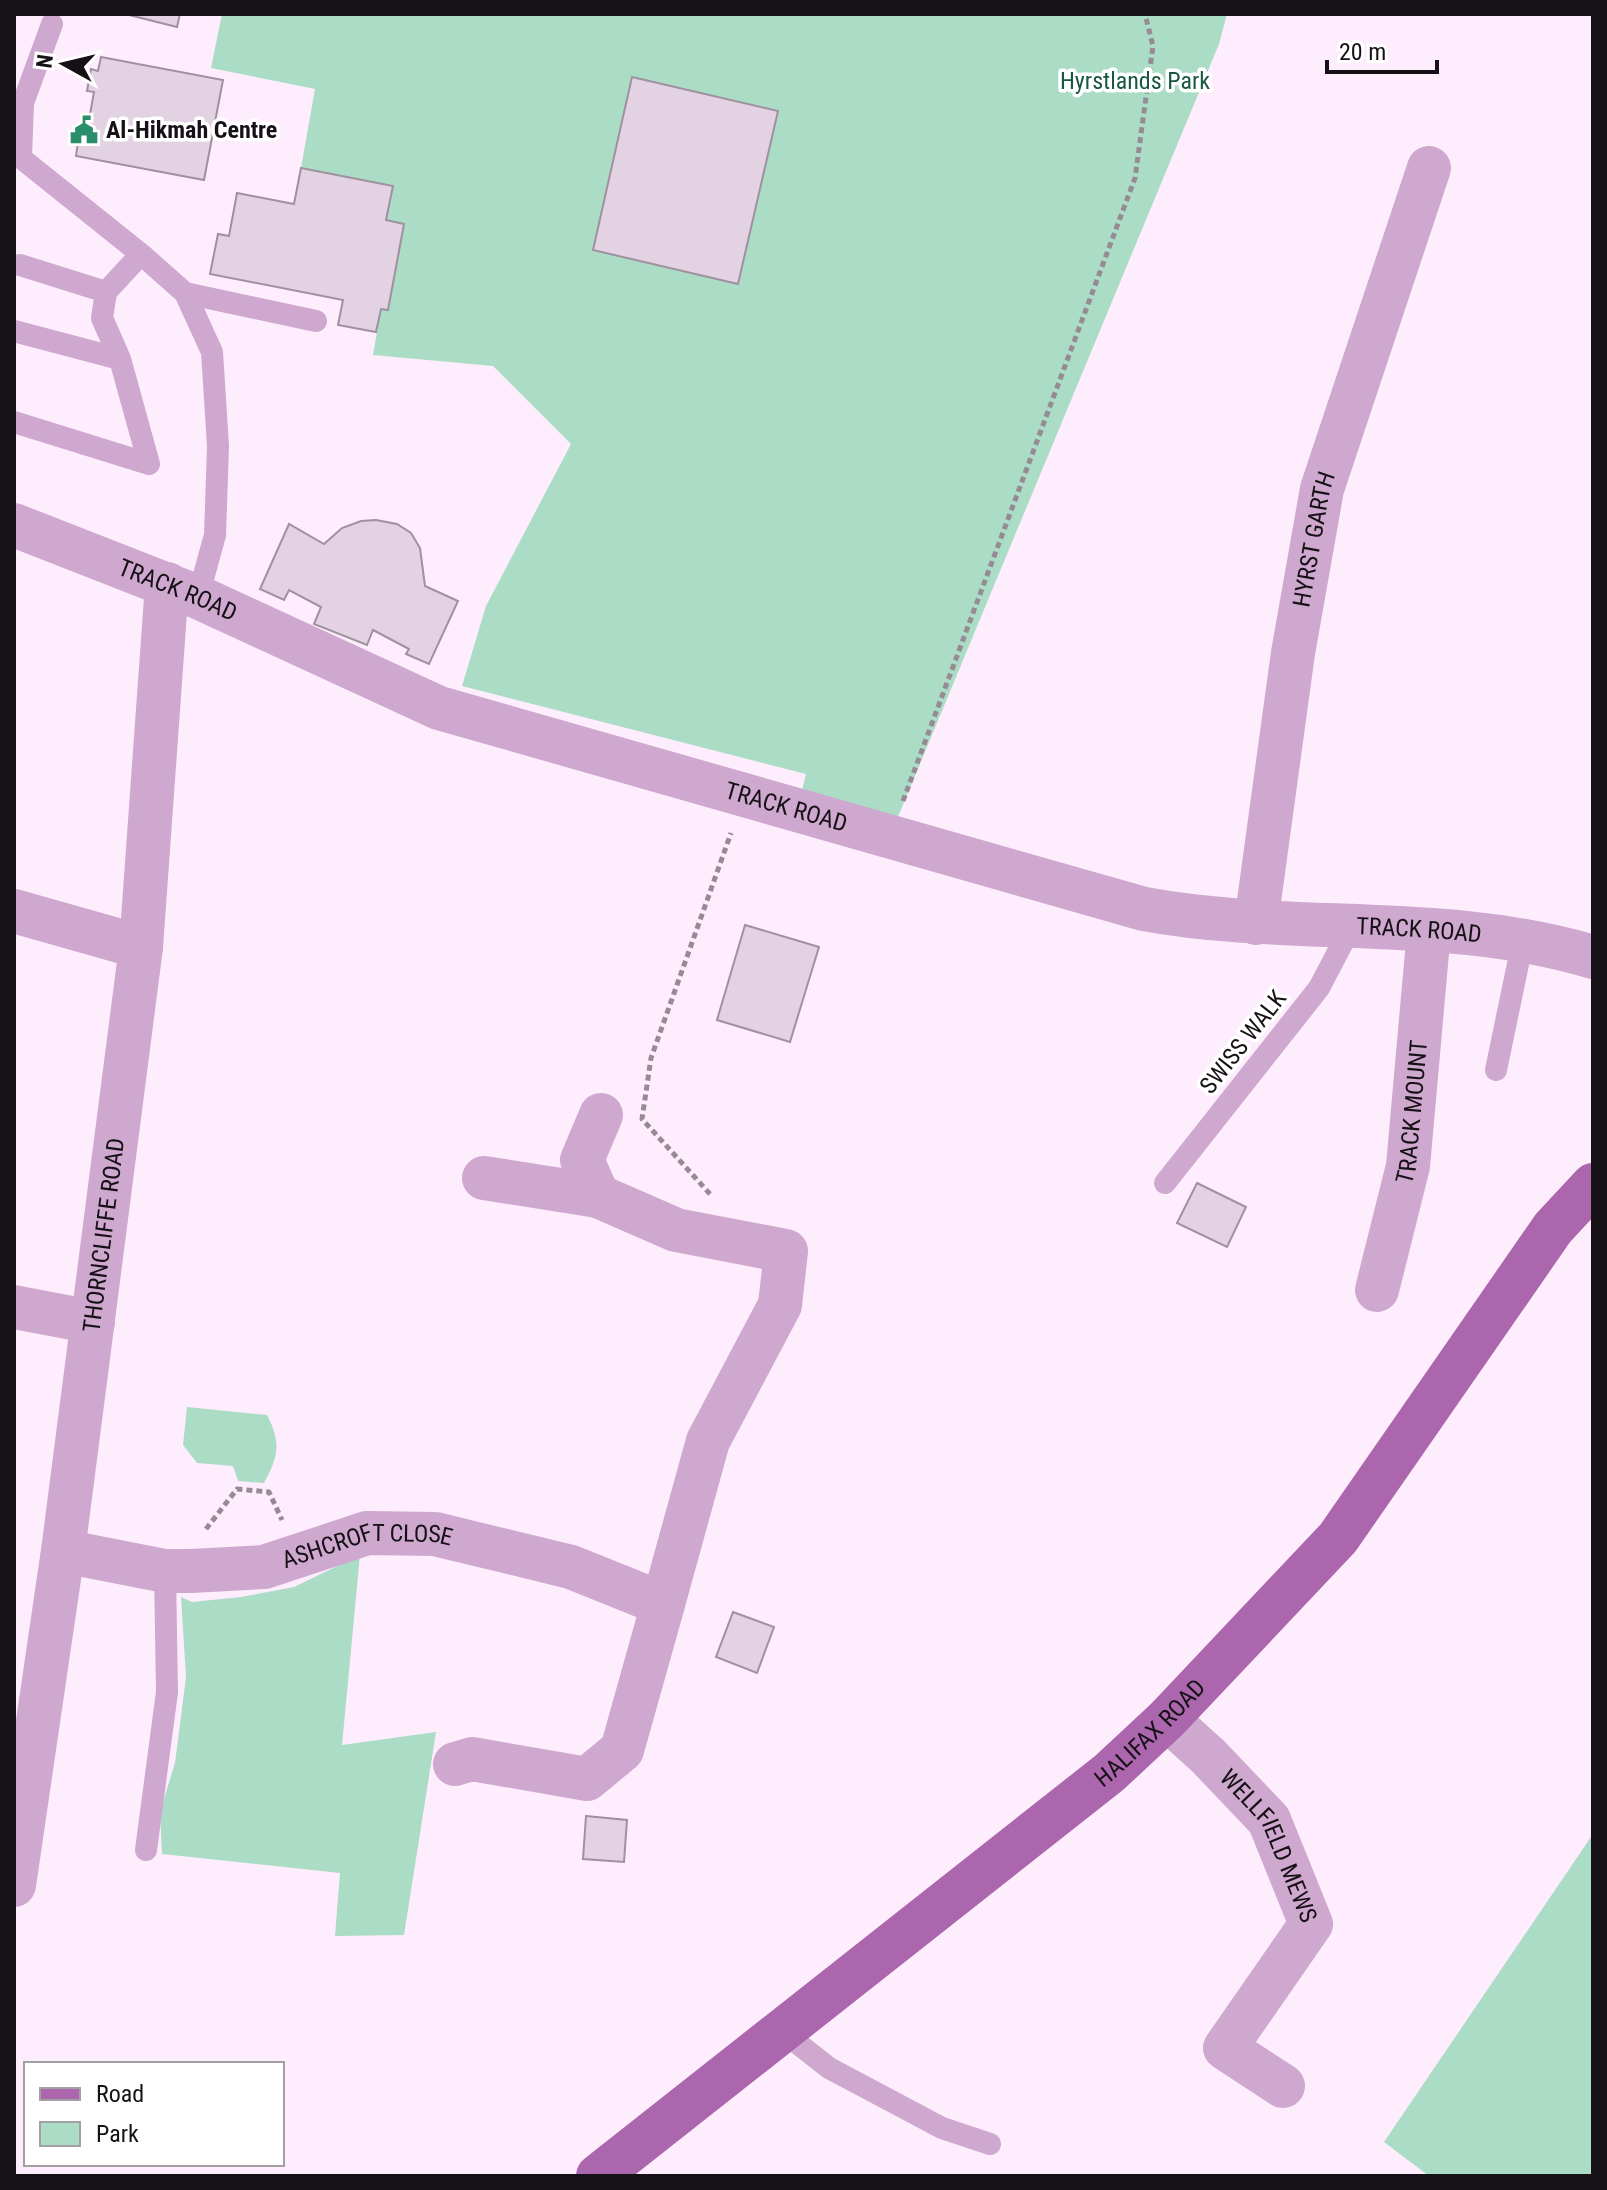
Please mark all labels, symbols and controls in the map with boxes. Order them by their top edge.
north arrow [24,24,104,104]
scale bar [1327,24,1437,74]
text: 20 m [1339,38,1386,66]
text: N [31,53,58,70]
park label: Hyrstlands Park [1060,67,1210,95]
public building icon: Al-Hikmah Centre [69,115,99,145]
place label: Al-Hikmah Centre [106,116,277,144]
street label: HYRST GARTH [1287,468,1341,609]
street label: TRACK ROAD [114,553,241,627]
street label: TRACK ROAD [722,776,851,838]
street label: TRACK ROAD [1356,912,1483,949]
street label: SWISS WALK [1194,985,1292,1099]
street label: TRACK MOUNT [1390,1039,1433,1187]
street label: THORNCLIFFE ROAD [77,1136,130,1334]
street label: ASHCROFT CLOSE [278,1518,456,1574]
street label: HALIFAX ROAD [1089,1673,1211,1793]
street label: WELLFIELD MEWS [1214,1764,1323,1927]
legend [24,2062,284,2166]
text: Road [96,2080,144,2108]
text: Park [96,2120,139,2148]

